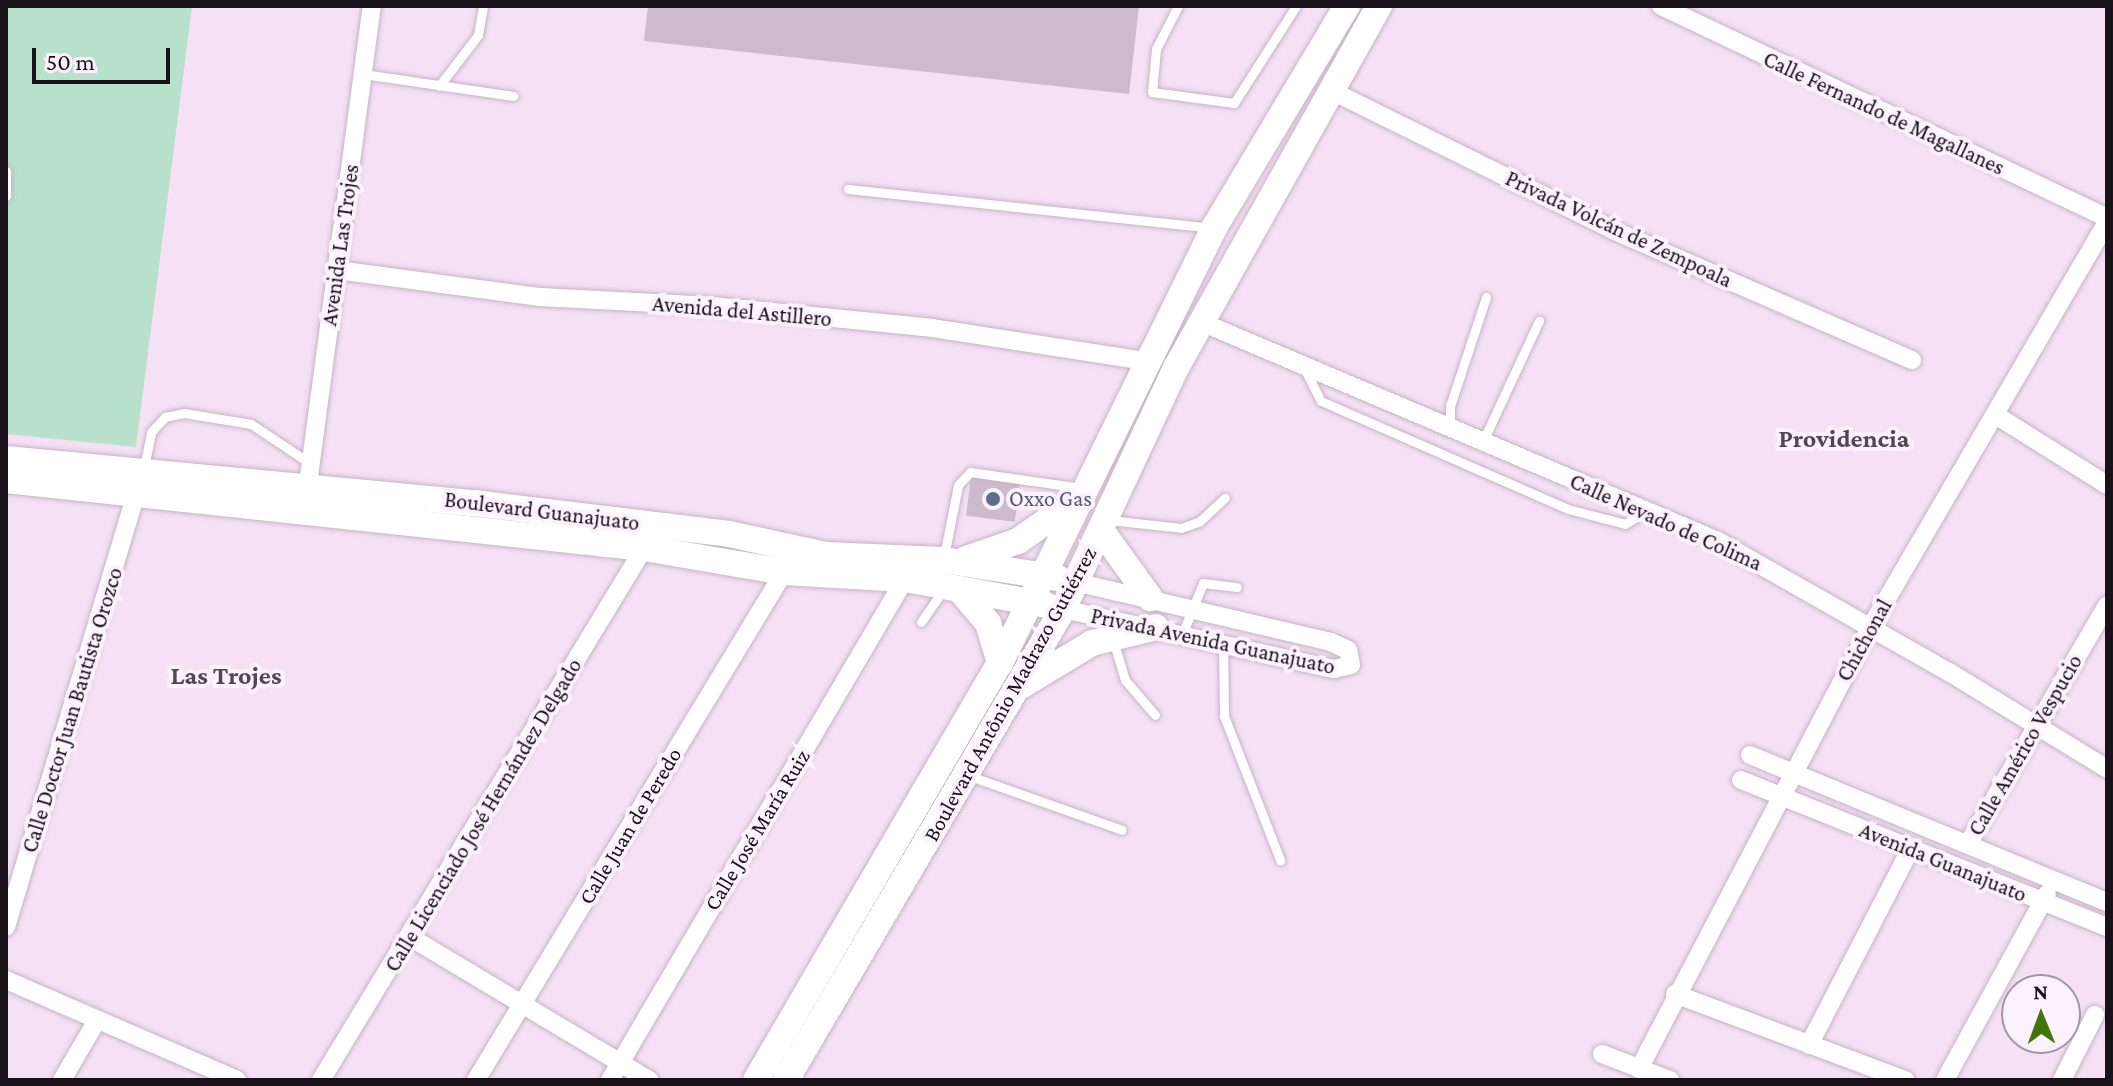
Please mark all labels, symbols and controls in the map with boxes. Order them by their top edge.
scale bar [36,32,174,82]
street label: Calle Fernando de Magallanes [1759,45,2009,181]
text: 50 m [46,48,95,75]
street label: Avenida Las Trojes [316,162,364,328]
street label: Privada Volcán de Zempoala [1501,165,1737,293]
street label: Avenida del Astillero [651,290,833,332]
district label: Providencia [1779,423,1909,455]
street label: Calle Nevado de Colima [1566,468,1766,576]
street label: Boulevard Guanajuato [443,486,641,536]
place label: Oxxo Gas [1009,486,1092,512]
marker: Oxxo Gas [984,490,1002,508]
street label: Boulevard Antônio Madrazo Gutiérrez [918,542,1102,846]
street label: Calle Doctor Juan Bautista Orozco [16,564,128,856]
street label: Chichonal [1831,594,1897,686]
street label: Privada Avenida Guanajuato [1089,602,1337,680]
street label: Calle Américo Vespucio [1962,650,2088,840]
street label: Calle Licenciado José Hernández Delgado [379,654,587,976]
district label: Las Trojes [170,660,282,692]
street label: Calle Juan de Peredo [573,743,687,909]
street label: Calle José María Ruiz [698,745,816,915]
street label: Avenida Guanajuato [1855,816,2031,908]
north arrow [2001,974,2081,1054]
text: N [2033,979,2048,1004]

